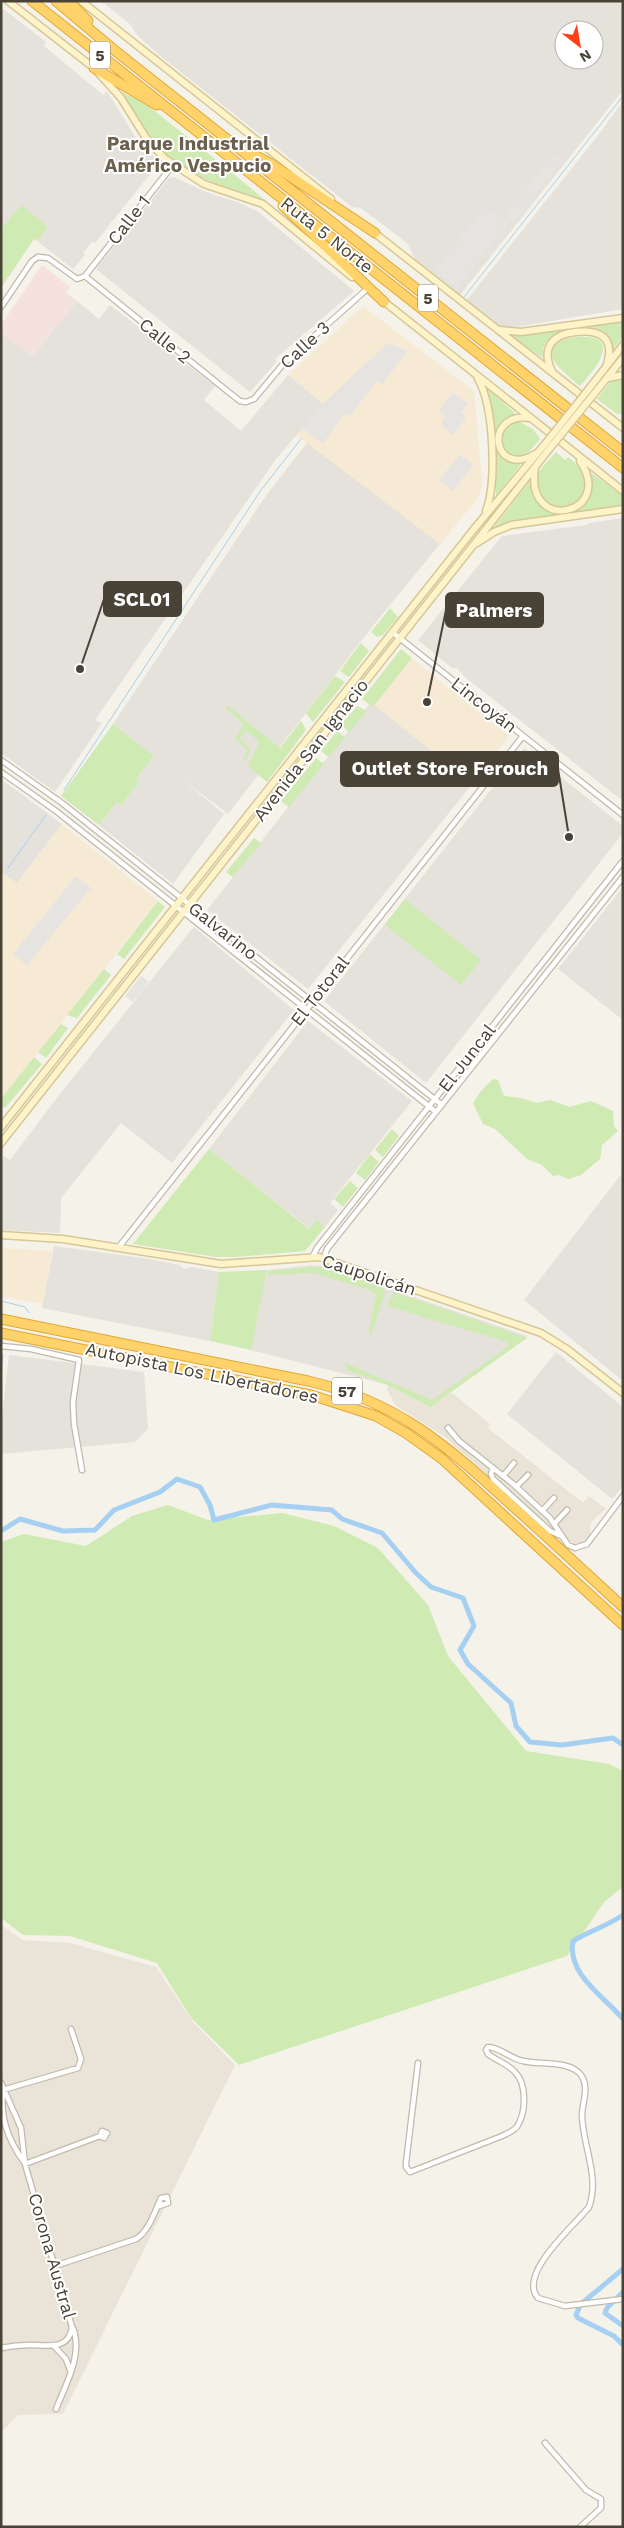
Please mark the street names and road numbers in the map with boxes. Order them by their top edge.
road number: 5 [90,42,110,68]
street label: Calle 1 [103,191,154,249]
street label: Ruta 5 Norte [277,192,378,277]
road number: 5 [418,284,438,312]
street label: Calle 2 [135,313,195,368]
street label: Calle 3 [275,316,334,373]
street label: Lincoyán [447,672,521,737]
street label: Avenida San Ignacio [249,674,373,825]
street label: Galvarino [185,897,262,964]
street label: El Totoral [286,951,354,1030]
street label: El Juncal [434,1019,500,1096]
street label: Caupolicán [320,1249,419,1300]
street label: Autopista Los Libertadores [84,1338,321,1408]
road number: 57 [332,1378,362,1404]
street label: Corona Austral [24,2190,81,2322]

